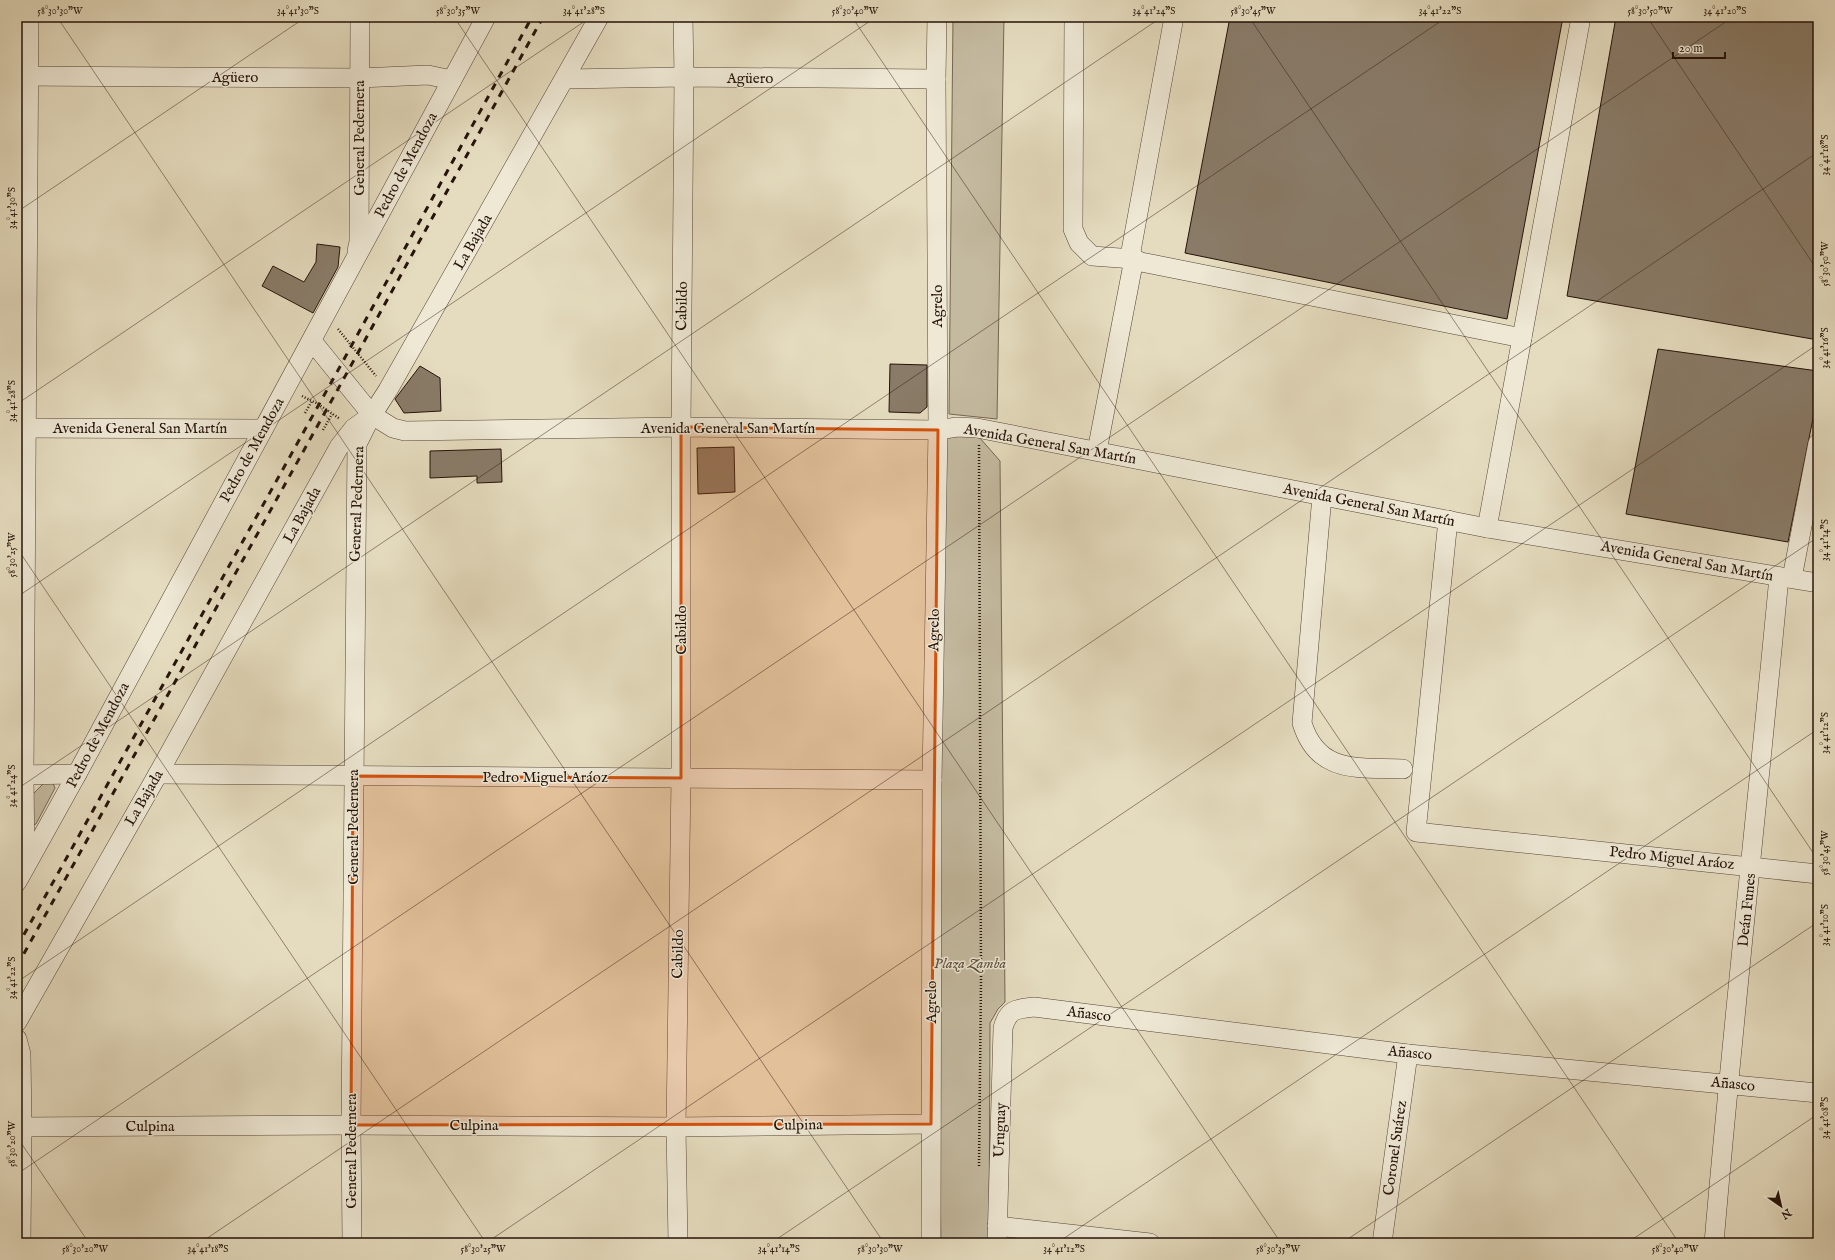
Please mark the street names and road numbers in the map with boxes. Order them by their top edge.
street label: Agüero [211,68,258,87]
street label: Agüero [726,69,773,88]
street label: General Pedernera [350,80,369,196]
street label: Pedro de Mendoza [370,109,442,221]
street label: La Bajada [449,210,497,273]
street label: Cabildo [672,281,692,331]
street label: Agrelo [928,285,947,328]
street label: Pedro de Mendoza [215,394,289,506]
street label: Avenida General San Martín [52,419,227,438]
street label: Avenida General San Martín [640,419,815,438]
street label: Avenida General San Martín [961,419,1138,469]
street label: General Pedernera [345,445,369,562]
street label: Avenida General San Martín [1280,479,1457,531]
street label: La Bajada [279,483,325,546]
street label: Avenida General San Martín [1598,536,1775,586]
street label: Cabildo [672,605,691,655]
street label: Agrelo [924,608,944,653]
street label: Pedro de Mendoza [62,679,134,791]
street label: La Bajada [120,766,168,829]
street label: Pedro Miguel Aráoz [482,768,608,787]
street label: General Pedernera [344,769,363,885]
street label: Pedro Miguel Aráoz [1609,842,1736,874]
street label: Deán Funes [1734,872,1760,948]
street label: Cabildo [668,929,688,979]
street label: Agrelo [922,981,941,1024]
street label: Añasco [1065,1002,1112,1026]
street label: Añasco [1386,1041,1433,1065]
street label: Añasco [1709,1072,1756,1096]
street label: General Pedernera [342,1093,361,1209]
street label: Coronel Suárez [1379,1099,1411,1197]
street label: Uruguay [990,1101,1010,1158]
street label: Culpina [773,1115,823,1135]
street label: Culpina [449,1116,499,1135]
street label: Culpina [125,1117,175,1136]

